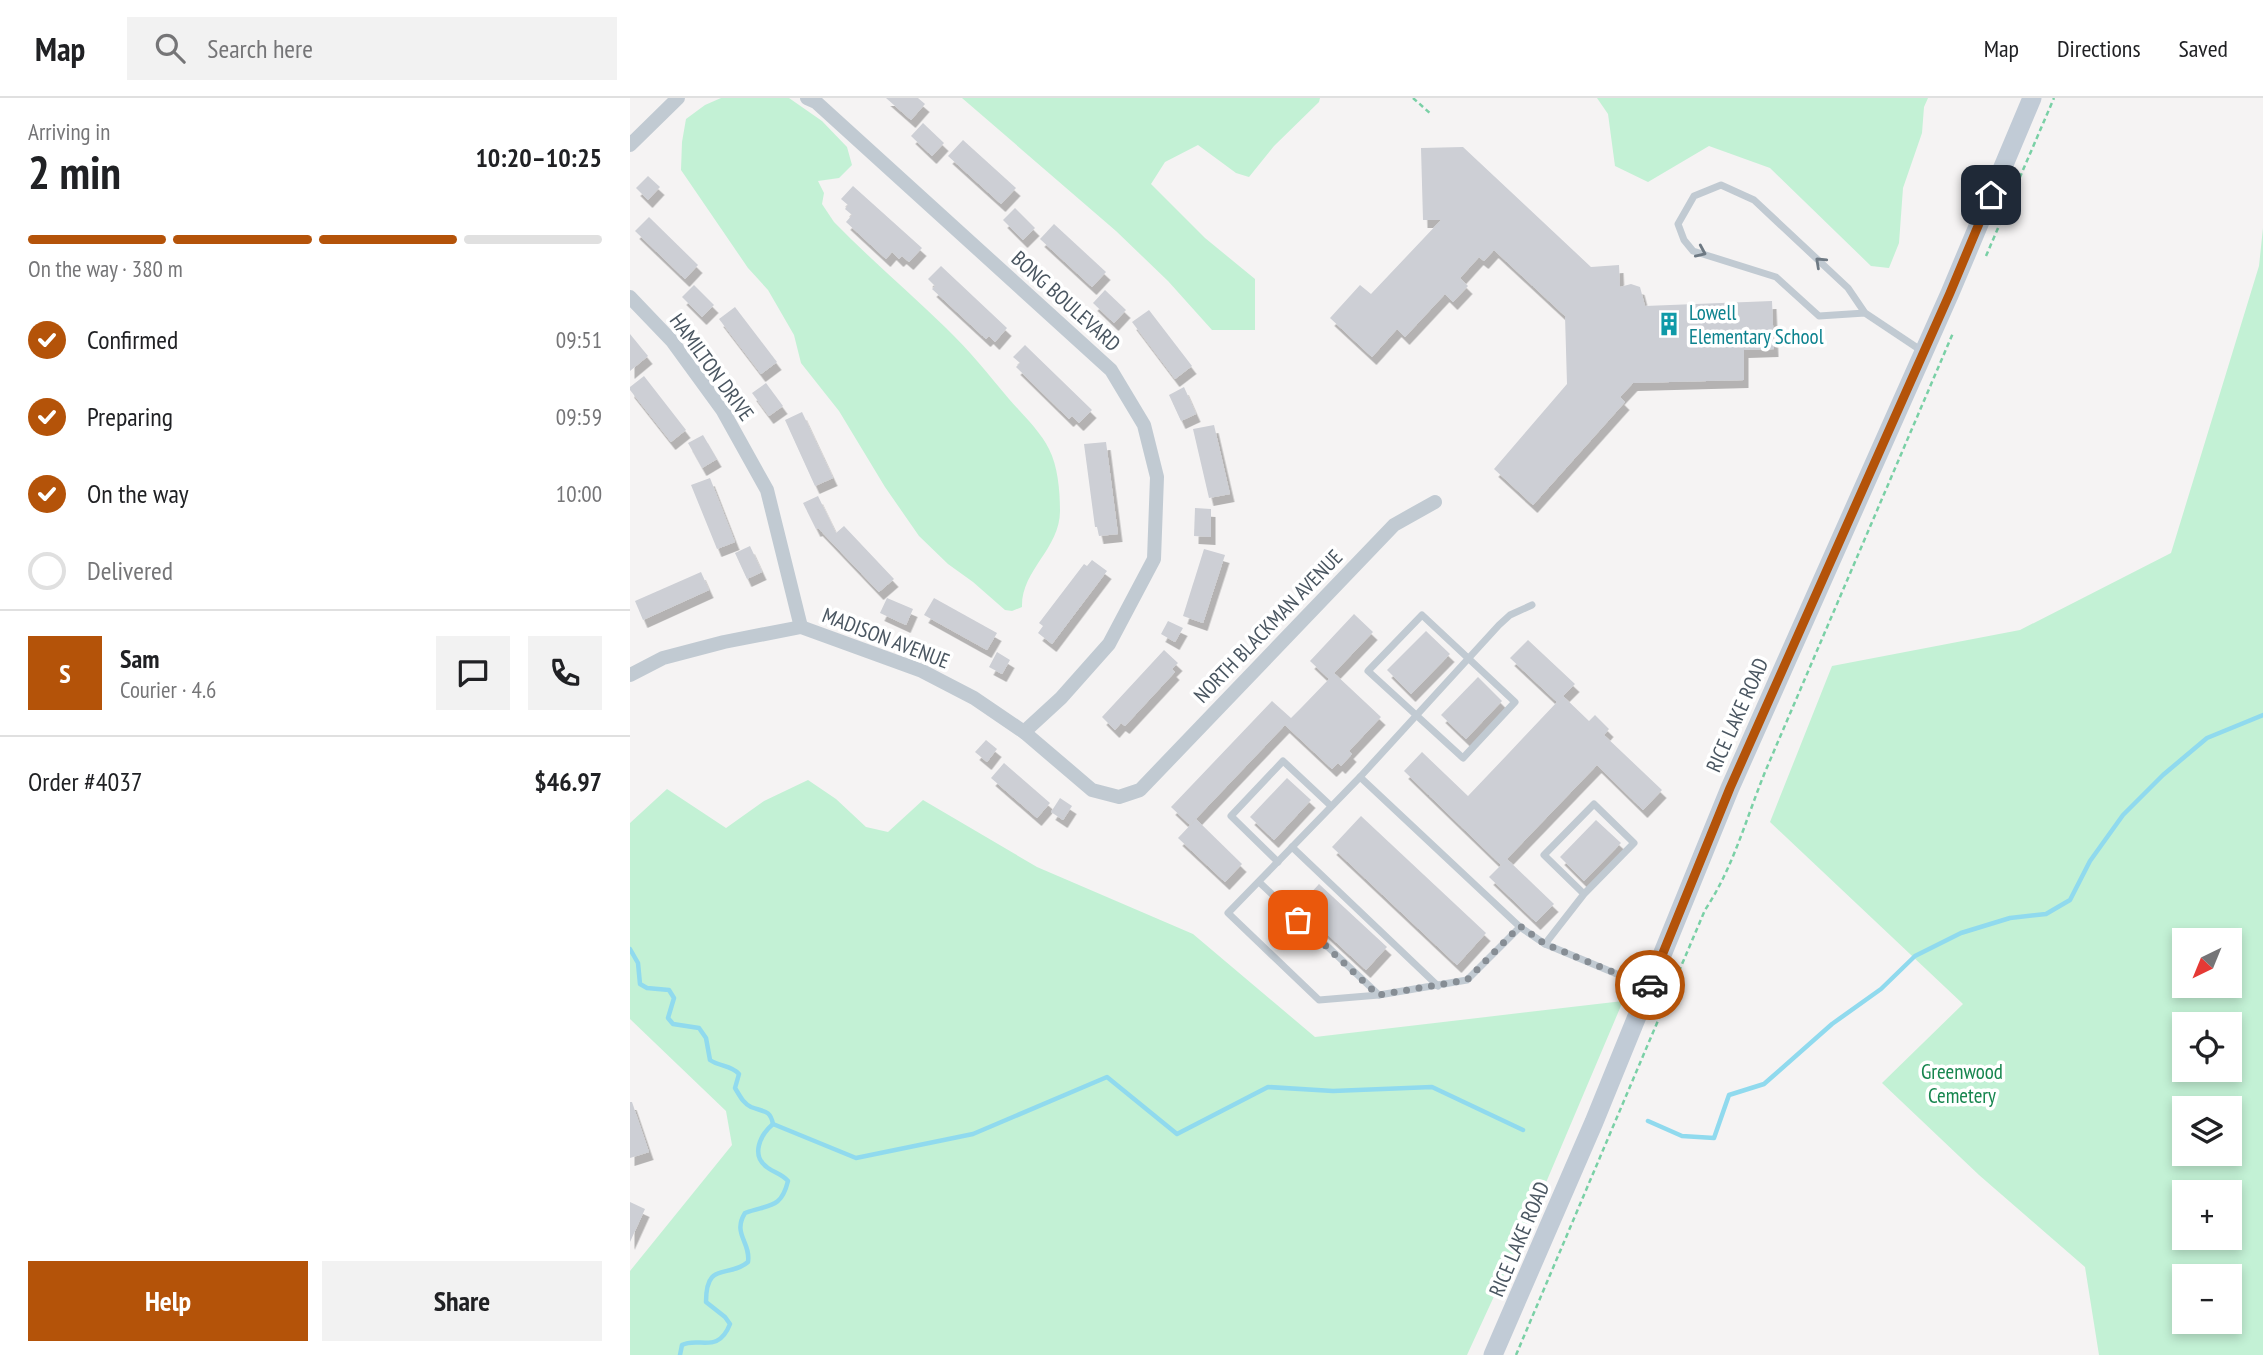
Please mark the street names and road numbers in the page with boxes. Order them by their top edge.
street label: BONG BOULEVARD [1006,245,1126,357]
street label: HAMILTON DRIVE [664,308,760,426]
street label: NORTH BLACKMAN AVENUE [1188,544,1348,708]
street label: MADISON AVENUE [819,601,953,675]
street label: RICE LAKE ROAD [1700,654,1774,776]
street label: RICE LAKE ROAD [1483,1177,1555,1301]

